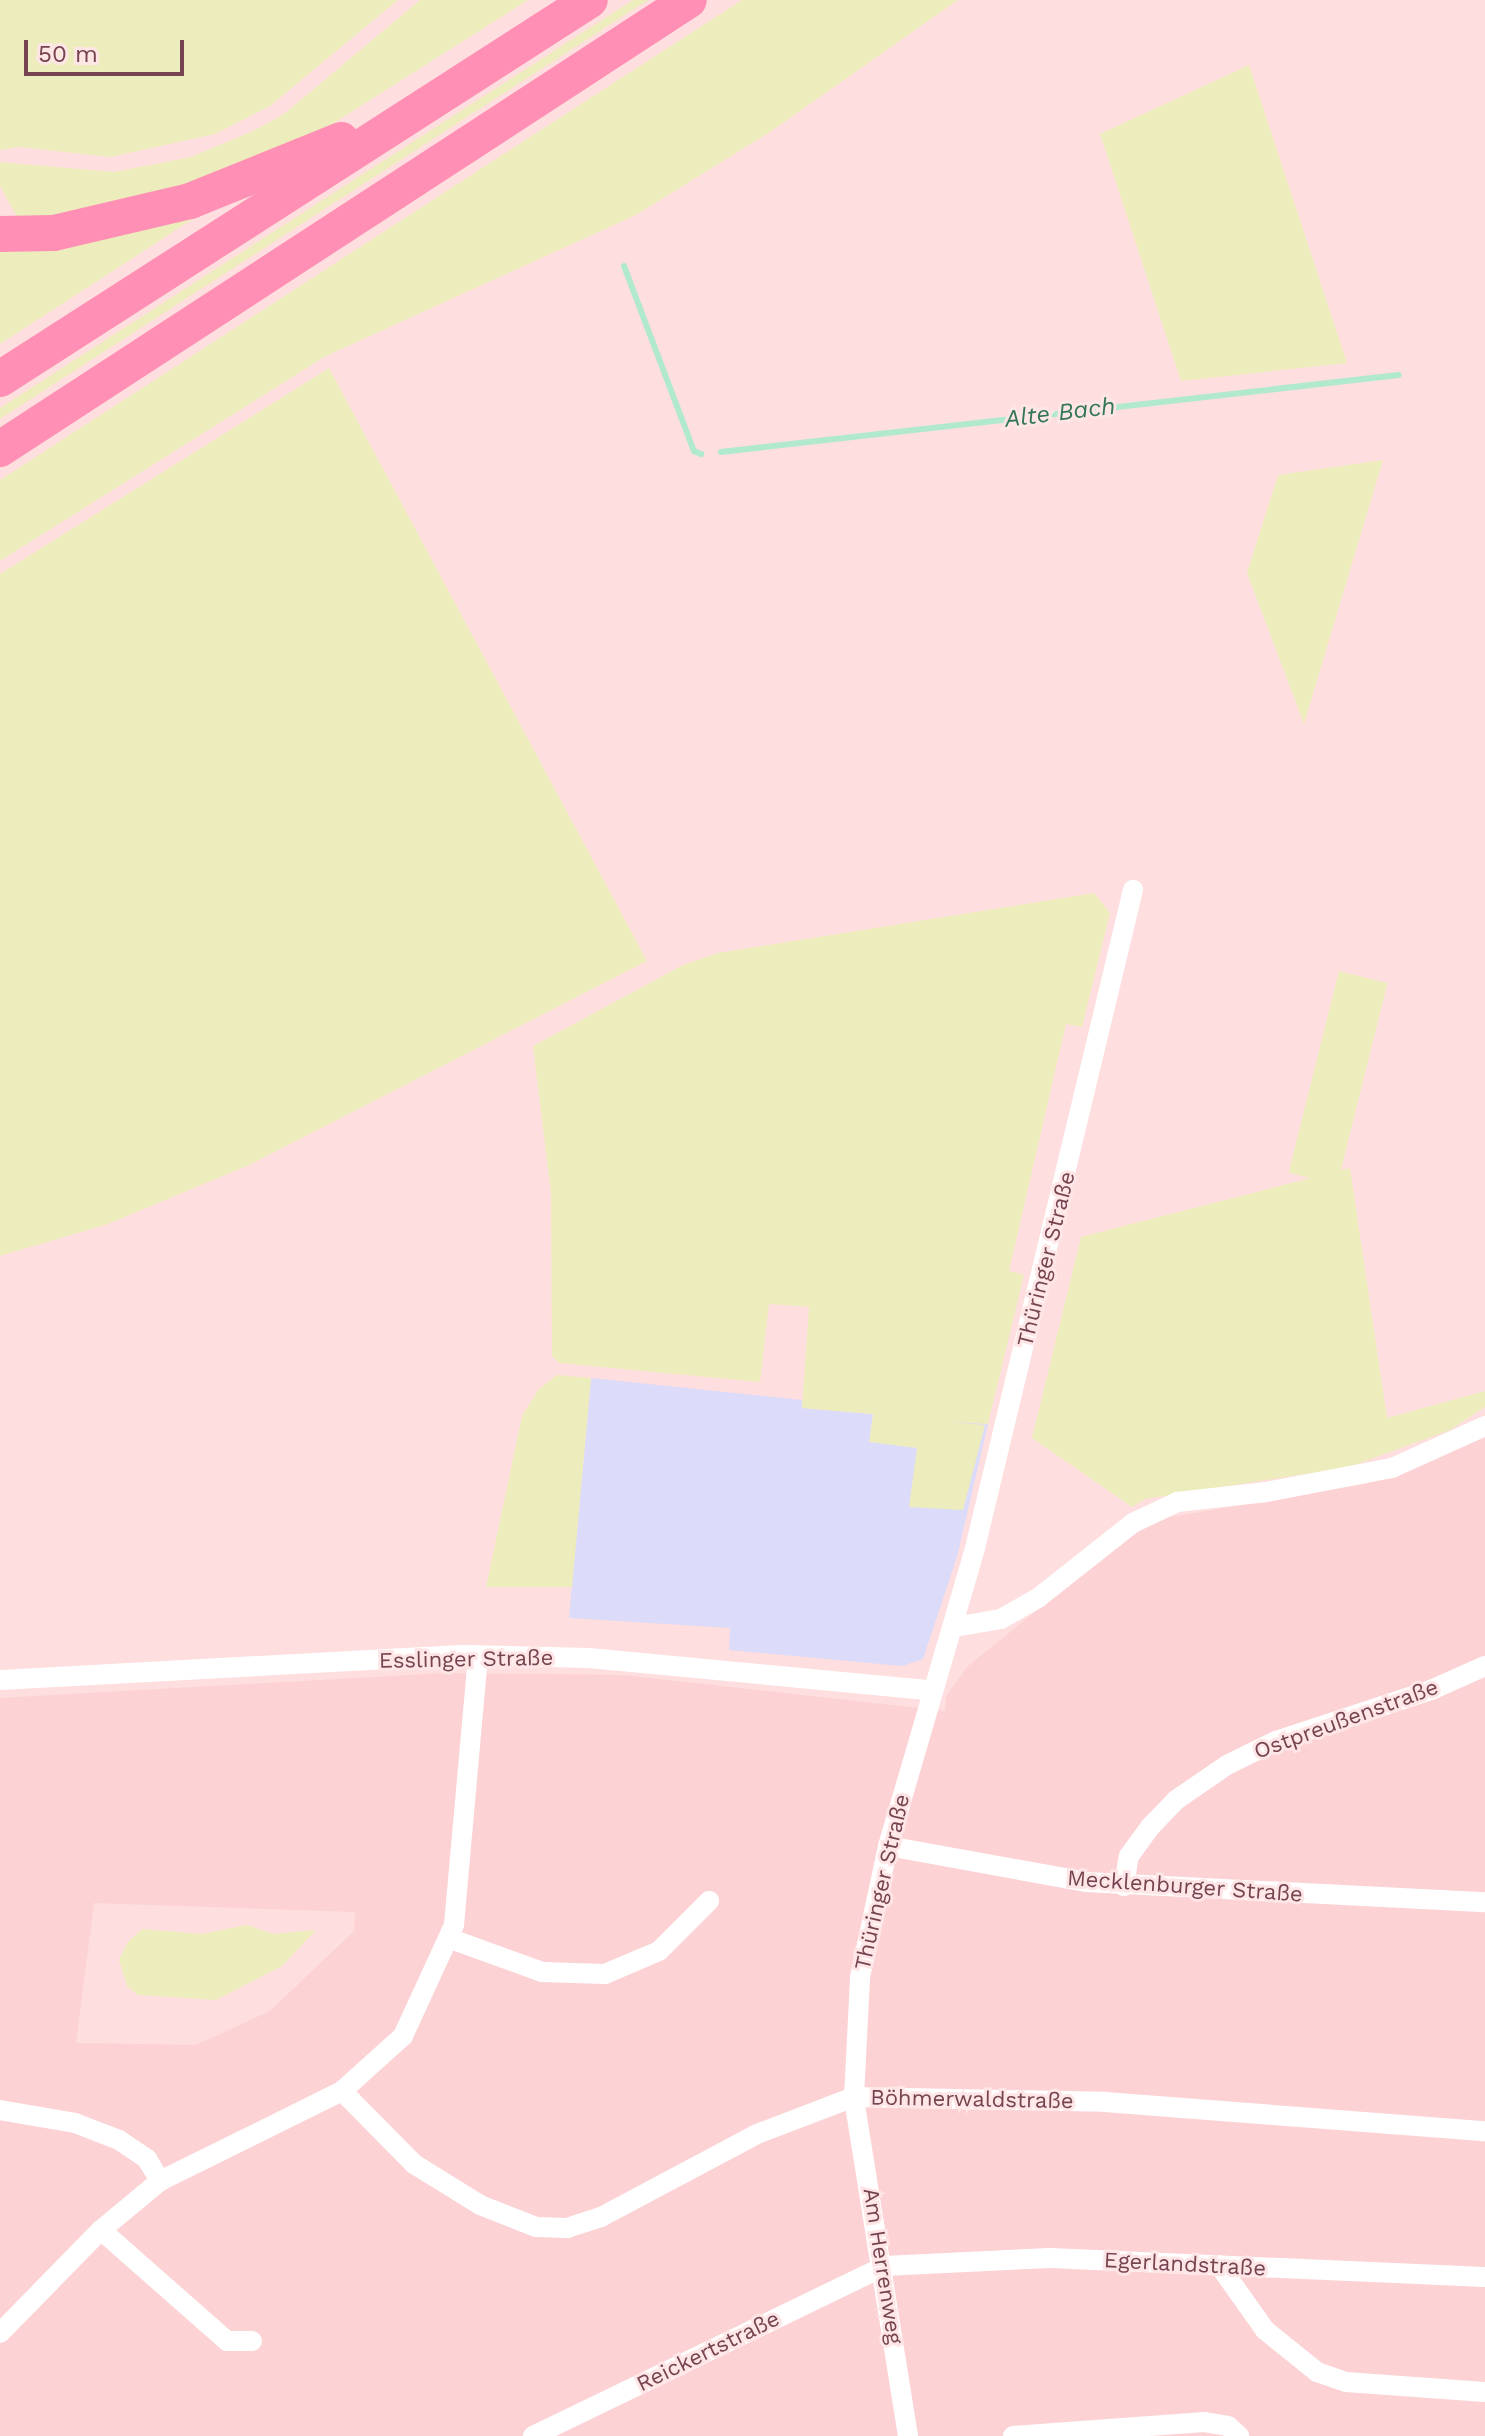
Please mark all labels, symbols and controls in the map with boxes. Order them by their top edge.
scale bar [28,24,188,74]
text: 50 m [38,40,98,68]
water label: Alte Bach [1003,392,1117,434]
street label: Thüringer Straße [1011,1168,1081,1350]
street label: Esslinger Straße [378,1644,554,1674]
street label: Ostpreußenstraße [1250,1673,1442,1765]
street label: Thüringer Straße [849,1791,915,1973]
street label: Mecklenburger Straße [1066,1865,1304,1907]
street label: Böhmerwaldstraße [870,2084,1074,2114]
street label: Am Herrenweg [858,2186,908,2346]
street label: Egerlandstraße [1103,2247,1267,2281]
street label: Reickertstraße [632,2305,784,2397]

